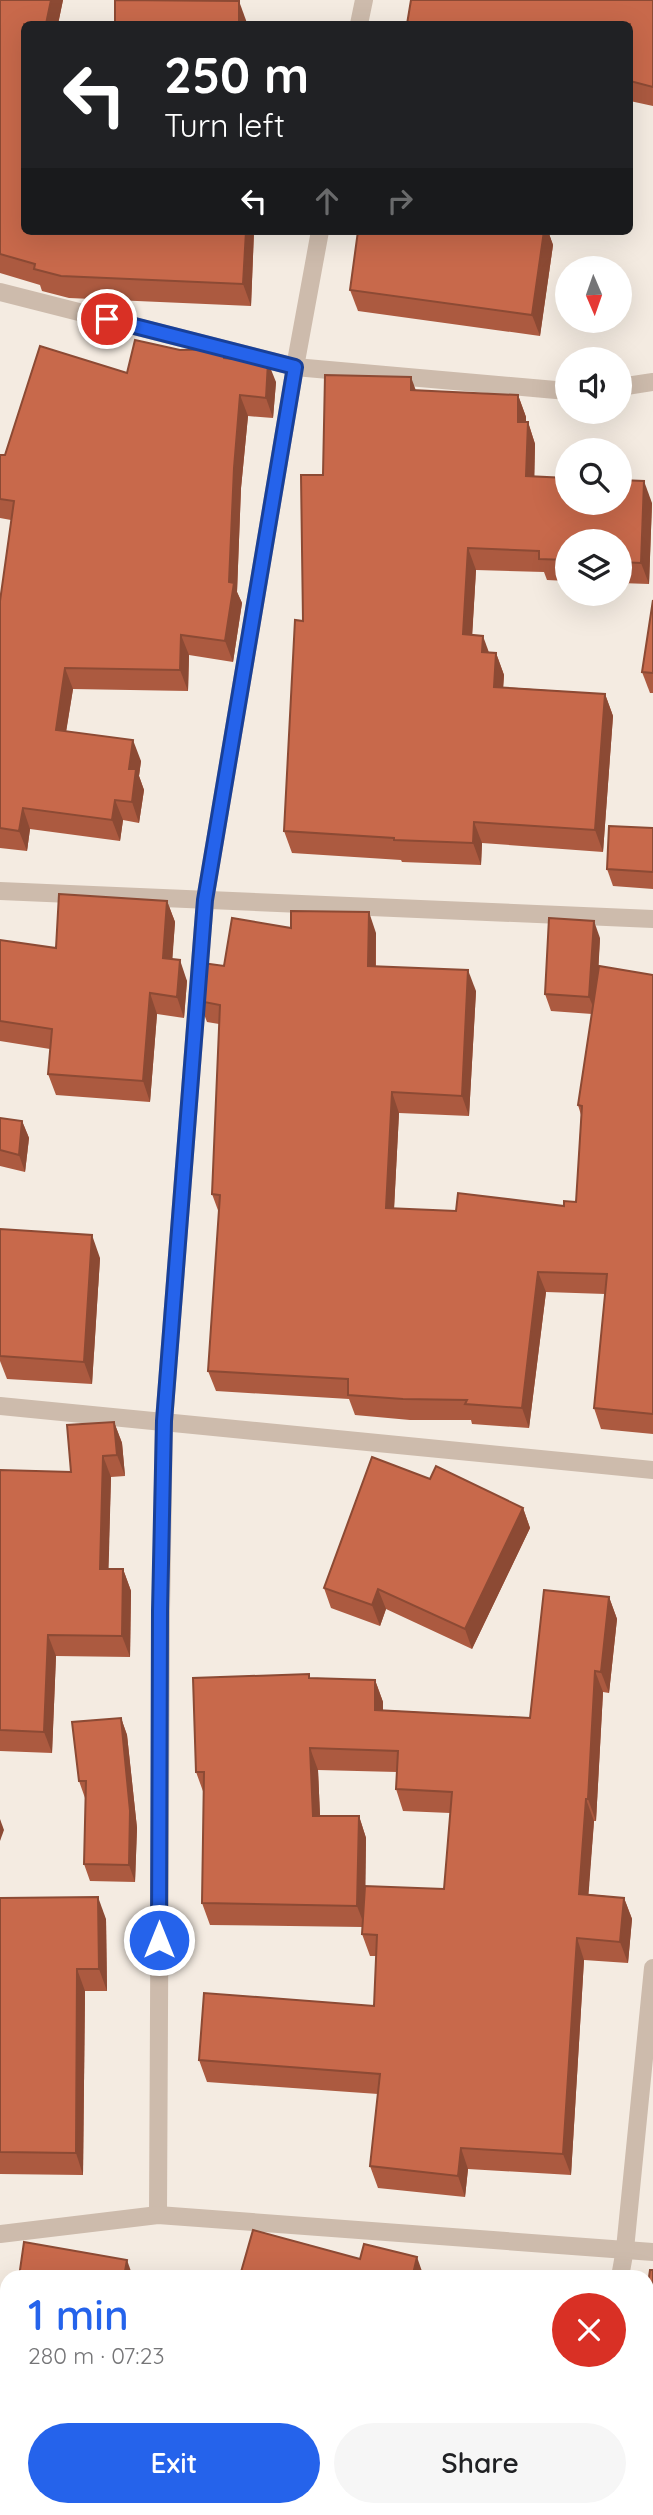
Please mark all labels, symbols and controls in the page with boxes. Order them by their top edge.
text: 250 m [164,44,309,105]
icon: left [49,49,140,140]
text: Turn left [164,105,285,145]
icon: left [235,182,273,220]
icon: ahead [308,182,346,220]
icon: right [381,182,419,220]
north arrow [555,256,632,332]
map controls [555,256,632,606]
pin [77,289,137,349]
icon: arrive [88,300,126,338]
button: sound [555,347,632,424]
button: search [555,438,632,515]
button: layers [555,529,632,606]
position arrow [122,1903,196,1977]
text: 1 min [28,2288,129,2341]
button: close [552,2293,626,2367]
text: 280 m · 07:23 [28,2341,164,2370]
button: Exit [28,2423,320,2503]
button: Share [334,2423,626,2503]

